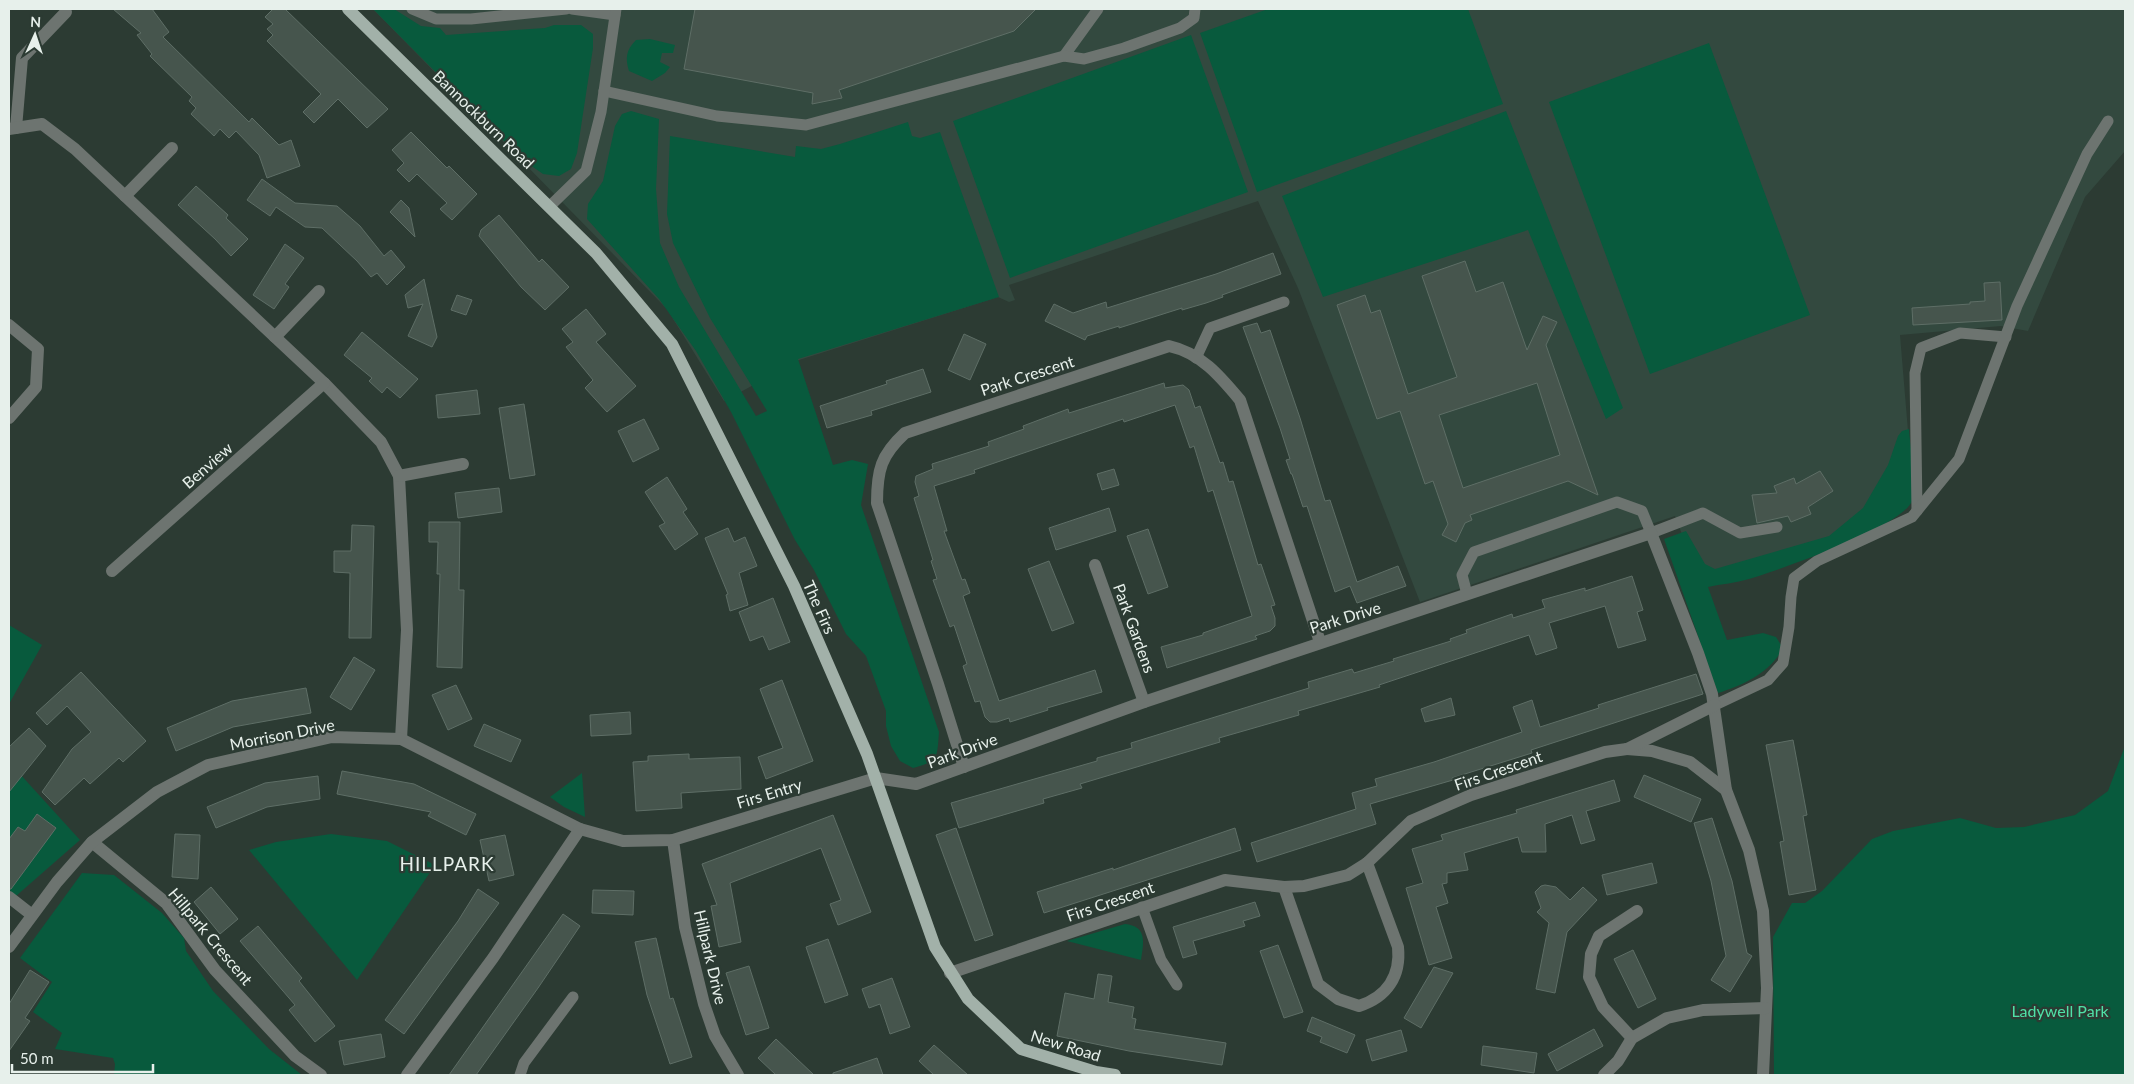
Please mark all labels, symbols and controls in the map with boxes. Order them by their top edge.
north arrow [10,10,60,60]
text: N [30,13,42,30]
street label: Bannockburn Road [430,66,538,172]
street label: Park Crescent [978,351,1076,399]
street label: Benview [178,438,236,492]
street label: The Firs [800,577,840,637]
street label: Park Gardens [1110,581,1160,675]
street label: Park Drive [1307,597,1383,637]
street label: Morrison Drive [228,715,336,753]
street label: Park Drive [924,729,1000,771]
street label: Firs Crescent [1452,746,1545,794]
street label: Firs Entry [734,774,805,812]
district label: HILLPARK [399,852,495,875]
street label: Firs Crescent [1064,877,1157,925]
street label: Hillpark Crescent [165,884,257,988]
street label: Hillpark Drive [691,908,731,1006]
park label: Ladywell Park [2011,1001,2109,1020]
street label: New Road [1029,1025,1103,1065]
scale bar [12,1042,154,1074]
text: 50 m [20,1049,54,1067]

